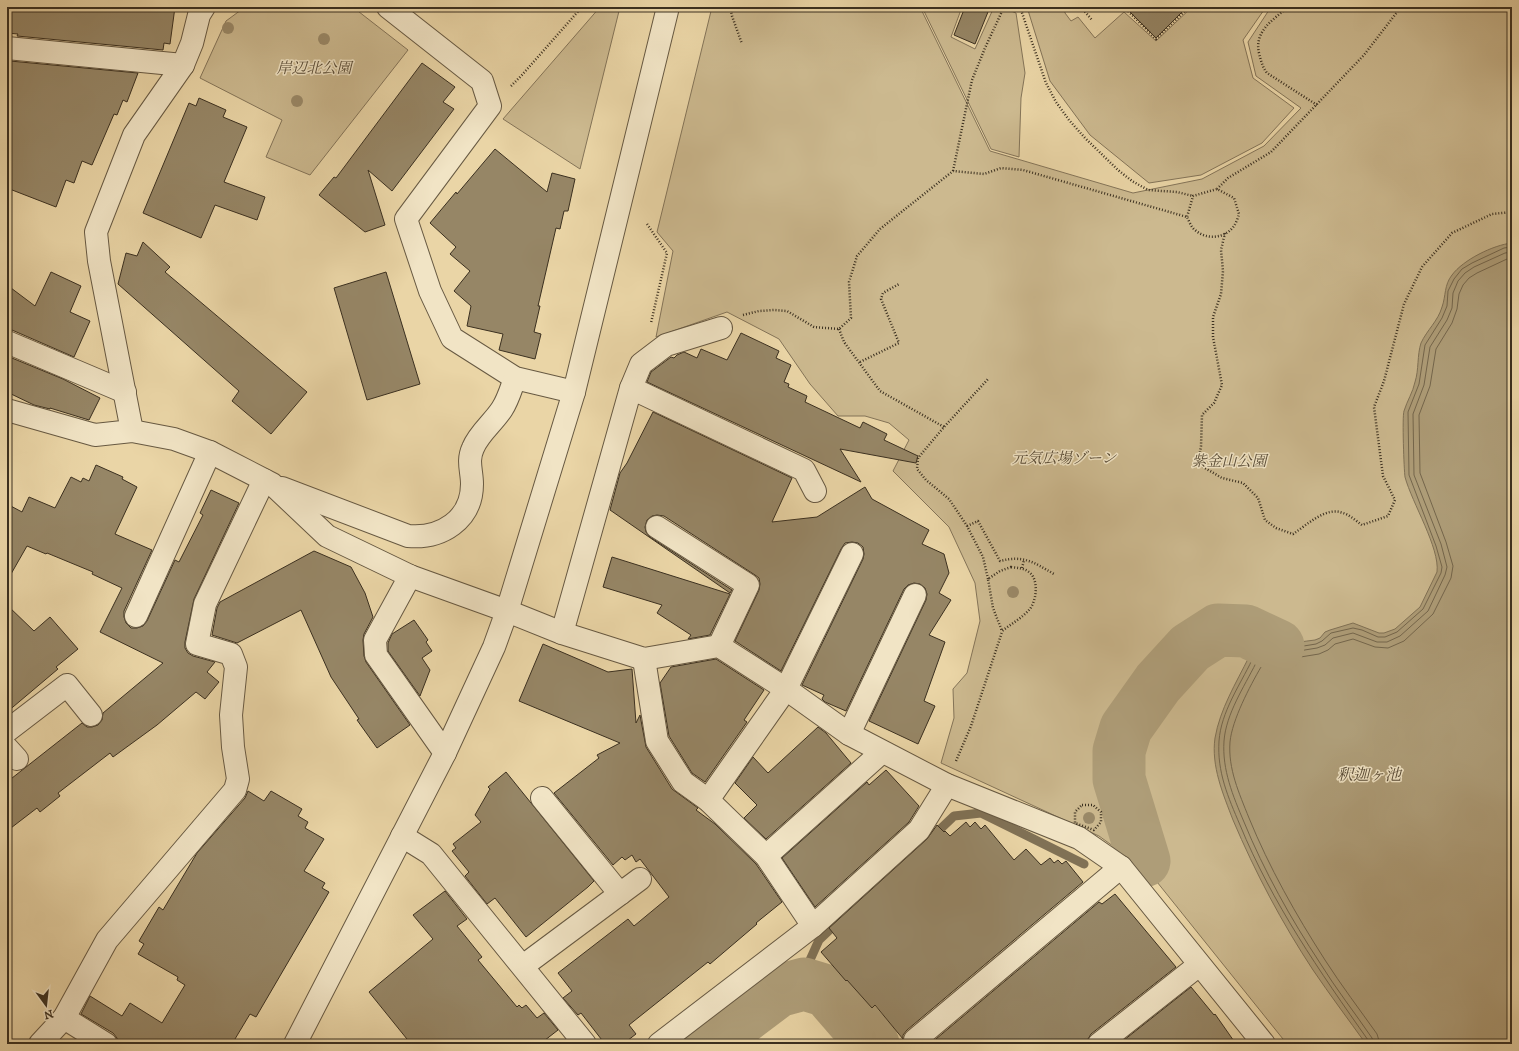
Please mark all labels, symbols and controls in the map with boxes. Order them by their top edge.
park label: 岸辺北公園 [276,59,354,78]
park label: 元気広場ゾーン [1012,449,1117,468]
park label: 紫金山公園 [1191,452,1269,471]
water label: 釈迦ヶ池 [1337,765,1403,785]
north arrow [26,985,66,1025]
text: N [42,1006,55,1022]

